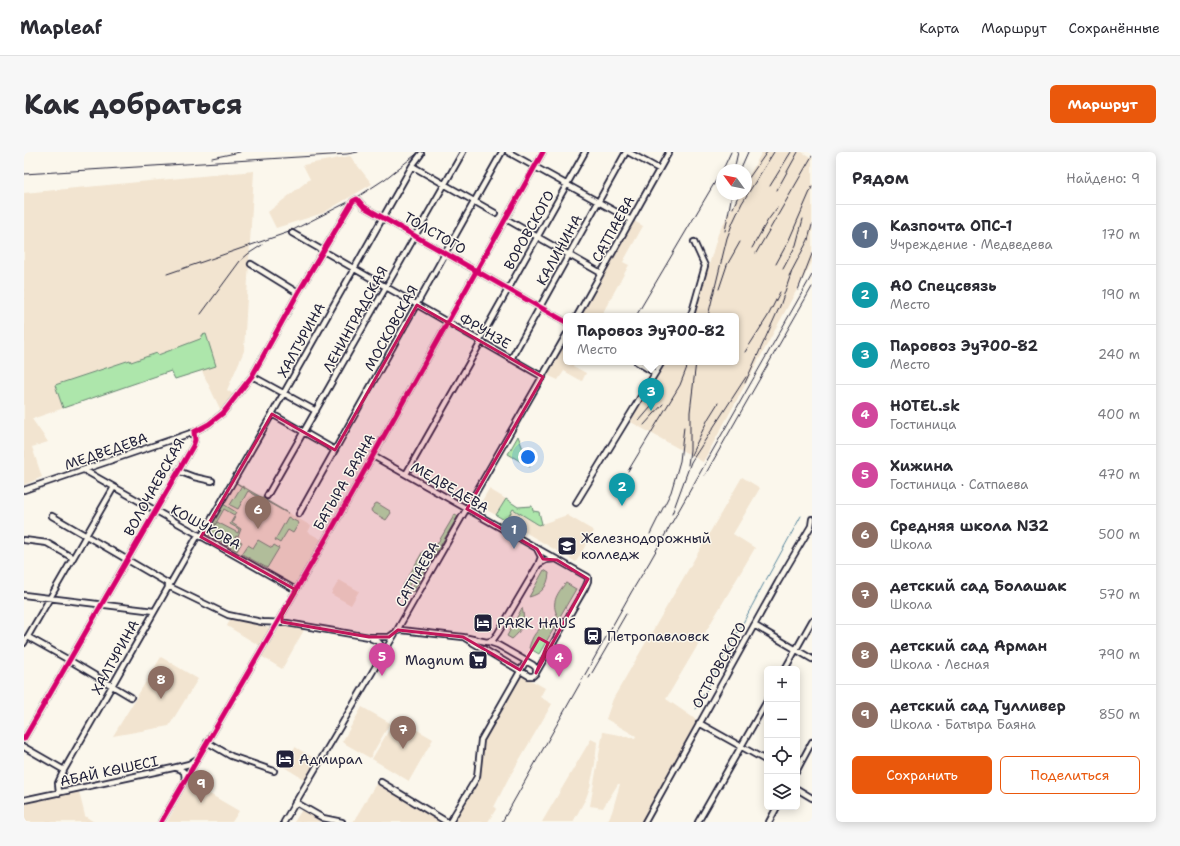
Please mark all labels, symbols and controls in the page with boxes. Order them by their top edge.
text: Mapleaf [20,15,102,40]
text: Карта [919,19,959,37]
text: Маршрут [981,19,1047,37]
text: Сохранённые [1069,19,1160,37]
text: Как добраться [24,85,243,123]
button: Маршрут [1050,85,1156,123]
north arrow [716,164,752,200]
text: Рядом [852,167,909,189]
text: Найдено: 9 [1066,170,1140,187]
street label: ВОРОВСКОГО [500,187,558,273]
street label: САТПАЕВА [588,193,638,265]
street label: ТОЛСТОГО [401,208,469,258]
street label: КАЛИНИНА [532,211,586,289]
text: Казпочта ОПС-1 [890,216,1012,236]
text: 1 [862,226,868,243]
text: 170 m [1102,226,1140,243]
text: Учреждение · Медведева [890,236,1053,253]
street label: ЛЕНИНГРАДСКАЯ [318,263,392,375]
text: АО Спецсвязь [890,276,997,296]
street label: МОСКОВСКАЯ [360,282,422,374]
text: 2 [860,286,870,303]
text: 190 m [1101,286,1140,303]
text: Место [890,296,930,313]
street label: ХАЛТУРИНА [273,300,329,380]
street label: ФРУНЗЕ [456,309,514,353]
popup [563,313,739,365]
text: Паровоз Эу700-82 [577,321,725,341]
text: Паровоз Эу700-82 [890,336,1038,356]
text: Место [577,341,617,358]
text: 3 [860,346,870,363]
text: 240 m [1098,346,1140,363]
text: Место [890,356,930,373]
pin: 3 [638,378,664,411]
text: HOTEL.sk [890,396,960,416]
text: 4 [860,406,870,423]
text: 400 m [1097,406,1140,423]
text: Гостиница [890,416,956,433]
street label: МЕДВЕДЕВА [62,428,150,474]
street label: БАТЫРА БАЯНА [309,430,379,534]
street label: ВОЛОЧАЕВСКАЯ [120,435,188,539]
your location [518,447,538,467]
text: Хижина [890,456,953,476]
street label: МЕДВЕДЕВА [408,457,492,517]
text: 5 [861,466,869,483]
text: 470 m [1098,466,1140,483]
pin: 2 [609,473,635,506]
text: Гостиница · Сатпаева [890,476,1028,493]
pin: 6 [245,496,271,529]
street label: КОШУКОВА [168,500,244,554]
pin: 1 [501,516,527,549]
text: Средняя школа N32 [890,516,1049,536]
text: 6 [860,526,870,543]
text: 500 m [1098,526,1140,543]
place label: Железнодорожный колледж [581,529,711,563]
school or university icon: Железнодорожный колледж [556,535,578,557]
text: Школа [890,536,932,553]
street label: САТПАЕВА [391,538,443,610]
text: детский сад Болашак [890,576,1067,596]
text: 7 [860,586,870,603]
text: 570 m [1099,586,1140,603]
text: Школа [890,596,932,613]
hotel icon: PARK HAUS [472,612,494,634]
place label: PARK HAUS [497,614,576,632]
street label: ХАЛТУРИНА [87,617,143,697]
street label: ОСТРОВСКОГО [688,619,750,711]
station icon: Петропавловск [582,625,604,647]
place label: Петропавловск [607,627,710,645]
text: детский сад Арман [890,636,1047,656]
pin: 5 [369,643,395,676]
pin: 4 [546,644,572,677]
text: 8 [860,646,870,663]
text: 790 m [1098,646,1140,663]
supermarket icon: Magnum [467,649,489,671]
place label: Magnum [405,651,464,669]
text: Школа · Лесная [890,656,990,673]
pin: 8 [148,666,174,699]
map controls [764,666,800,810]
button: + [764,666,800,702]
text: детский сад Гулливер [890,696,1066,716]
button: − [764,702,800,738]
text: 9 [860,706,870,723]
text: 850 m [1099,706,1140,723]
pin: 7 [390,716,416,749]
text: Школа · Батыра Баяна [890,716,1036,733]
button: locate [764,738,800,774]
hotel icon: Адмирал [274,748,296,770]
place label: Адмирал [299,750,363,768]
street label: АБАЙ КӨШЕСІ [58,752,160,790]
button: Сохранить [852,756,992,794]
button: Поделиться [1000,756,1140,794]
pin: 9 [188,770,214,803]
button: layers [764,774,800,810]

